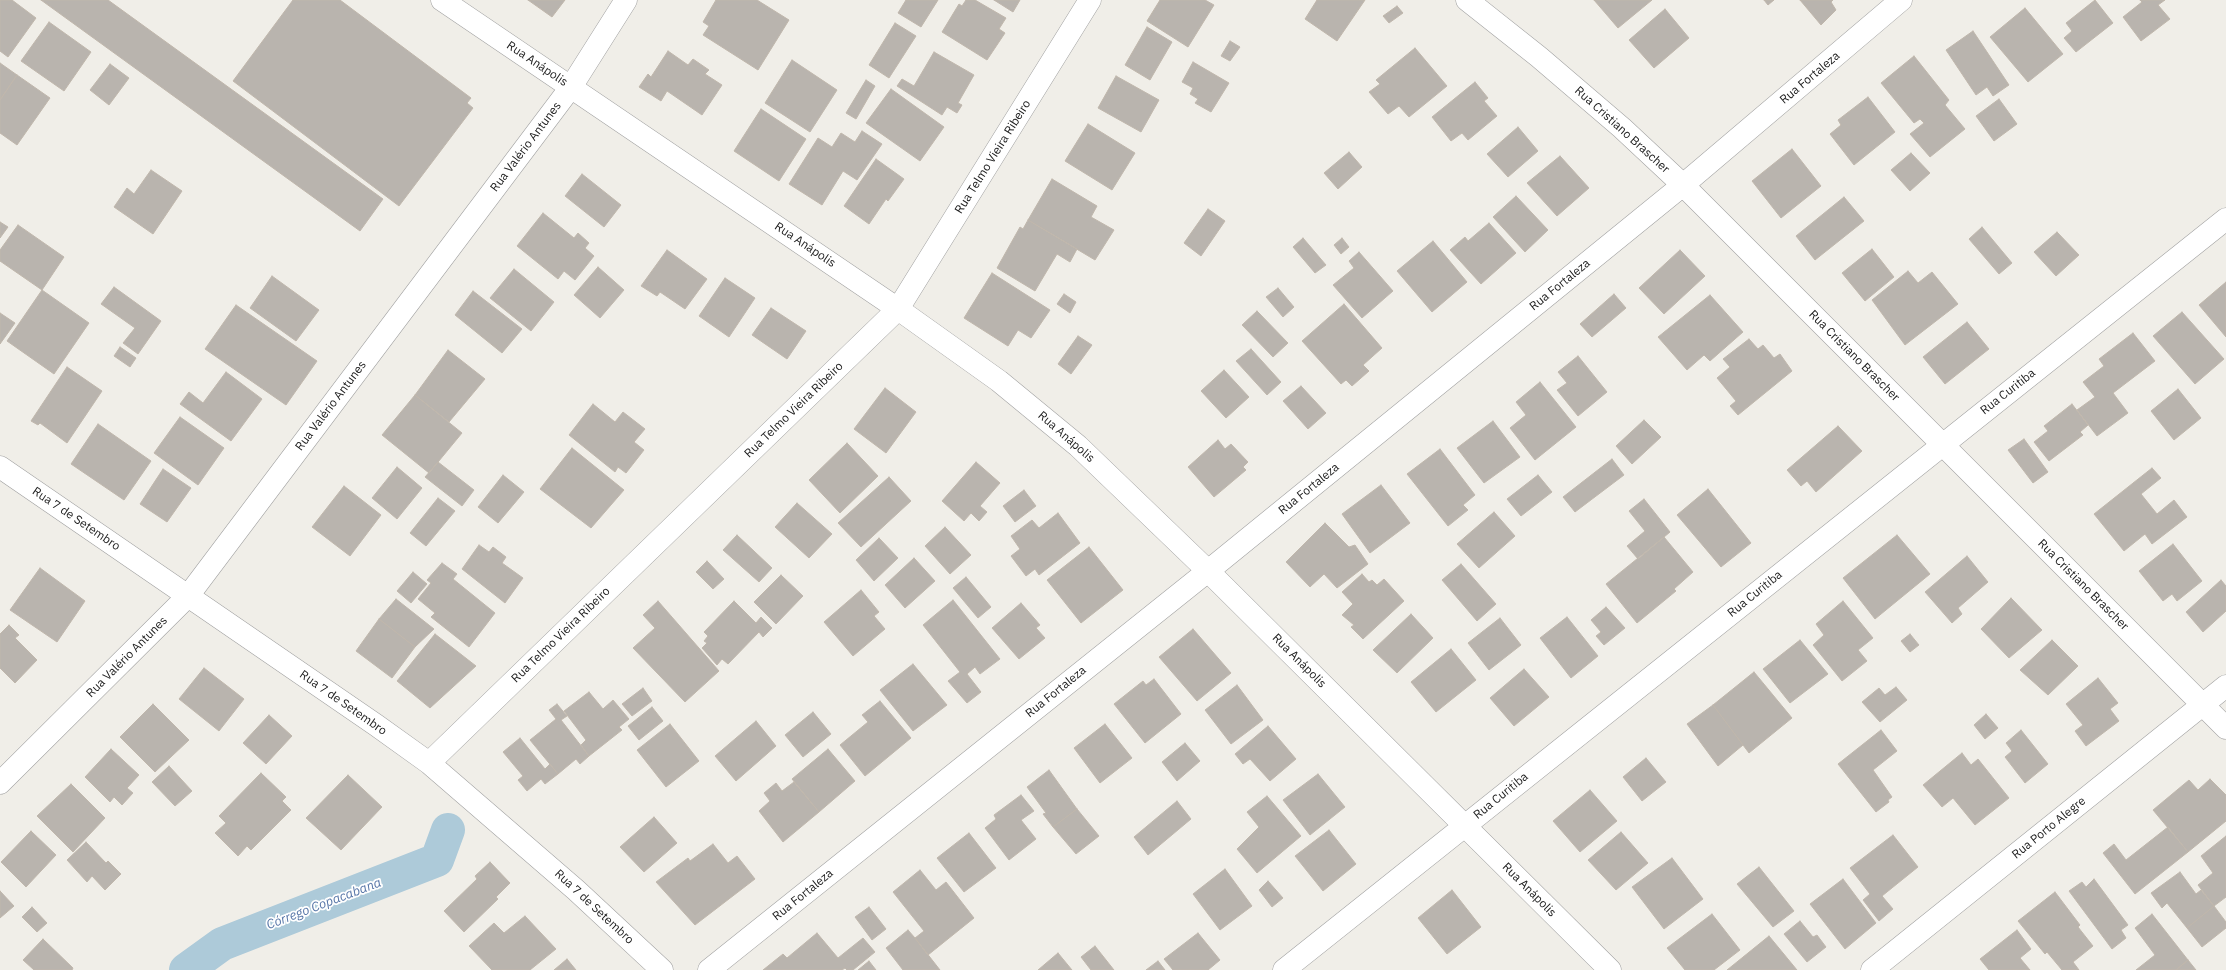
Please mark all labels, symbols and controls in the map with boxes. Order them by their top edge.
street label: Rua Anápolis [504,38,570,90]
street label: Rua Fortaleza [1777,49,1843,107]
street label: Rua Cristiano Brascher [1572,84,1672,176]
street label: Rua Telmo Vieira Ribeiro [952,97,1034,217]
street label: Rua Valério Antunes [488,99,564,195]
street label: Rua Anápolis [772,219,838,271]
street label: Rua Fortaleza [1527,256,1593,314]
street label: Rua Cristiano Brascher [1806,308,1902,404]
street label: Rua Valério Antunes [293,358,369,454]
street label: Rua Telmo Vieira Ribeiro [742,359,846,461]
street label: Rua Curitiba [1978,366,2038,418]
street label: Rua Anápolis [1035,408,1097,466]
street label: Rua Fortaleza [1276,460,1342,518]
street label: Rua 7 de Setembro [29,484,123,554]
street label: Rua Cristiano Brascher [2035,537,2131,633]
street label: Rua Curitiba [1725,568,1785,620]
street label: Rua Telmo Vieira Ribeiro [509,584,613,686]
street label: Rua Valério Antunes [83,613,171,701]
street label: Rua Anápolis [1269,631,1329,691]
street label: Rua Fortaleza [1023,663,1089,721]
street label: Rua 7 de Setembro [297,668,389,738]
street label: Rua Curitiba [1471,770,1531,822]
street label: Rua Porto Alegre [2009,794,2089,862]
street label: Rua Anápolis [1499,860,1559,920]
street label: Rua Fortaleza [770,866,836,924]
street label: Rua 7 de Setembro [551,867,637,947]
water label: Córrego Copacabana [264,875,384,933]

